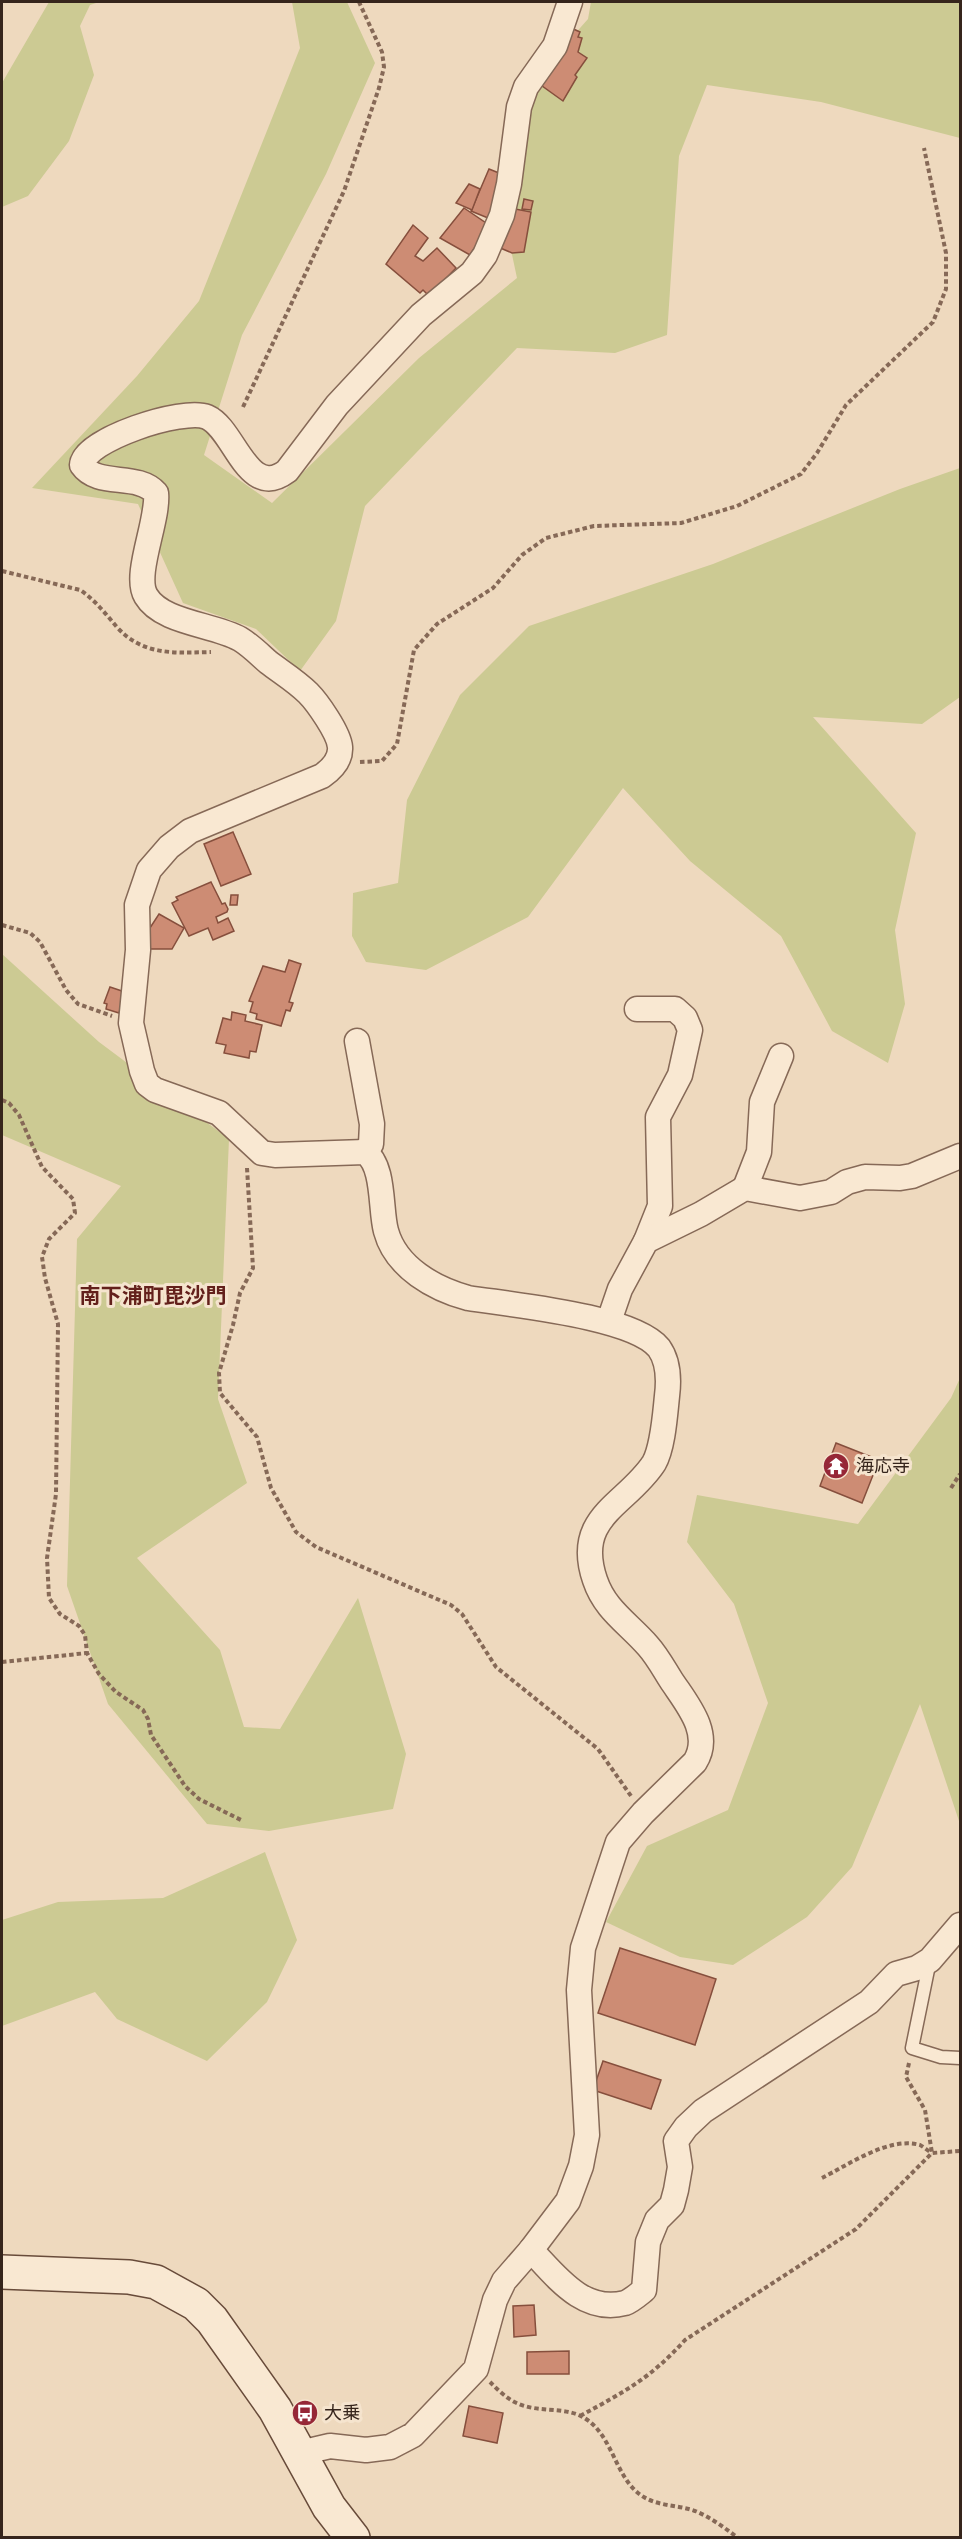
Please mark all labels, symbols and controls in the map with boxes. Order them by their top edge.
district label: 南下浦町毘沙門 [80,1283,227,1309]
temple icon: 海応寺 [821,1451,851,1481]
place label: 海応寺 [856,1455,910,1477]
bus stop icon: 大乗 [290,2398,320,2428]
place label: 大乗 [324,2402,360,2424]

